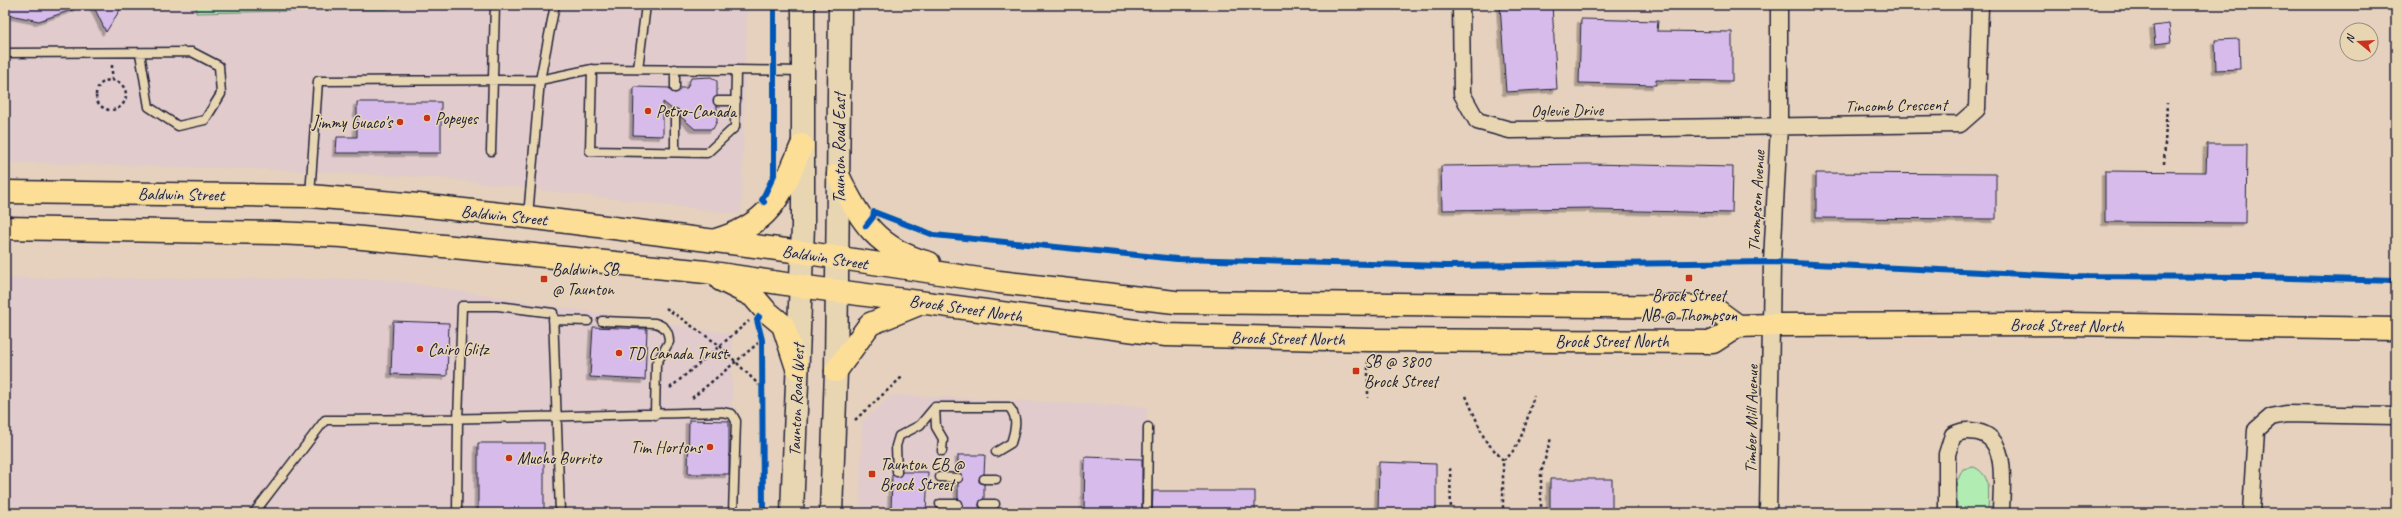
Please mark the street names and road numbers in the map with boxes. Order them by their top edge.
street label: Taunton Road East [829,90,850,203]
street label: Tincomb Crescent [1845,94,1950,117]
street label: Oglevie Drive [1531,99,1605,122]
street label: Thompson Avenue [1743,148,1770,252]
street label: Baldwin Street [138,183,227,206]
street label: Baldwin Street [460,201,550,231]
street label: Baldwin Street [781,240,871,275]
street label: Brock Street North [908,290,1024,327]
street label: Brock Street North [2010,314,2124,337]
street label: Brock Street North [1231,327,1345,350]
street label: Brock Street North [1555,331,1669,352]
street label: Taunton Road West [784,341,809,457]
street label: Timber Mill Avenue [1740,363,1763,473]

